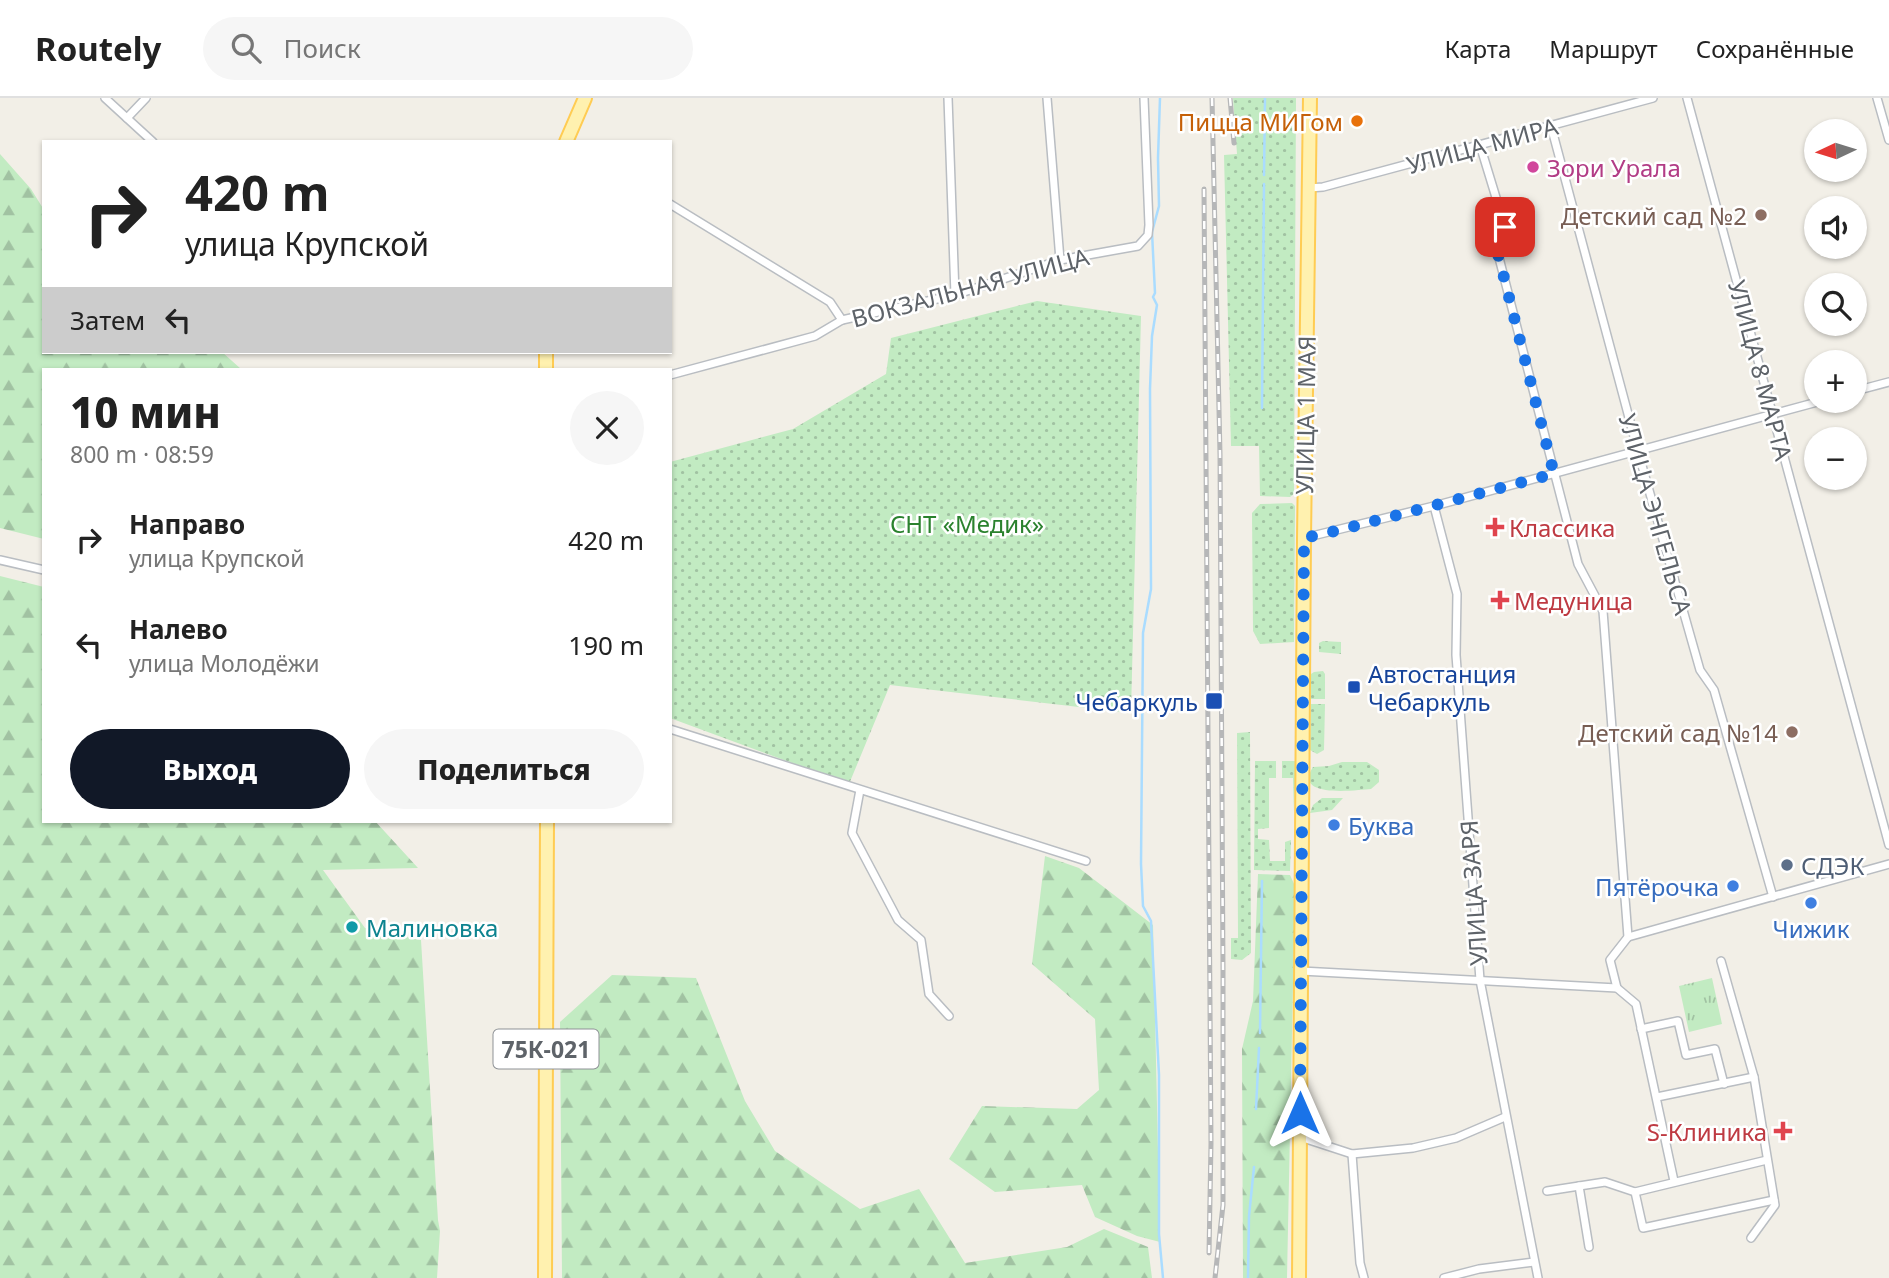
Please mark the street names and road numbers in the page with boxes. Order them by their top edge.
street label: УЛИЦА МИРА [1403,109,1562,181]
street label: ВОКЗАЛЬНАЯ УЛИЦА [848,239,1093,335]
street label: УЛИЦА 8 МАРТА [1721,276,1801,464]
street label: УЛИЦА 1 МАЯ [1287,335,1323,495]
street label: УЛИЦА ЭНГЕЛЬСА [1612,410,1701,619]
street label: УЛИЦА ЗАРЯ [1451,819,1495,967]
road number: 75К-021 [494,1030,598,1068]

